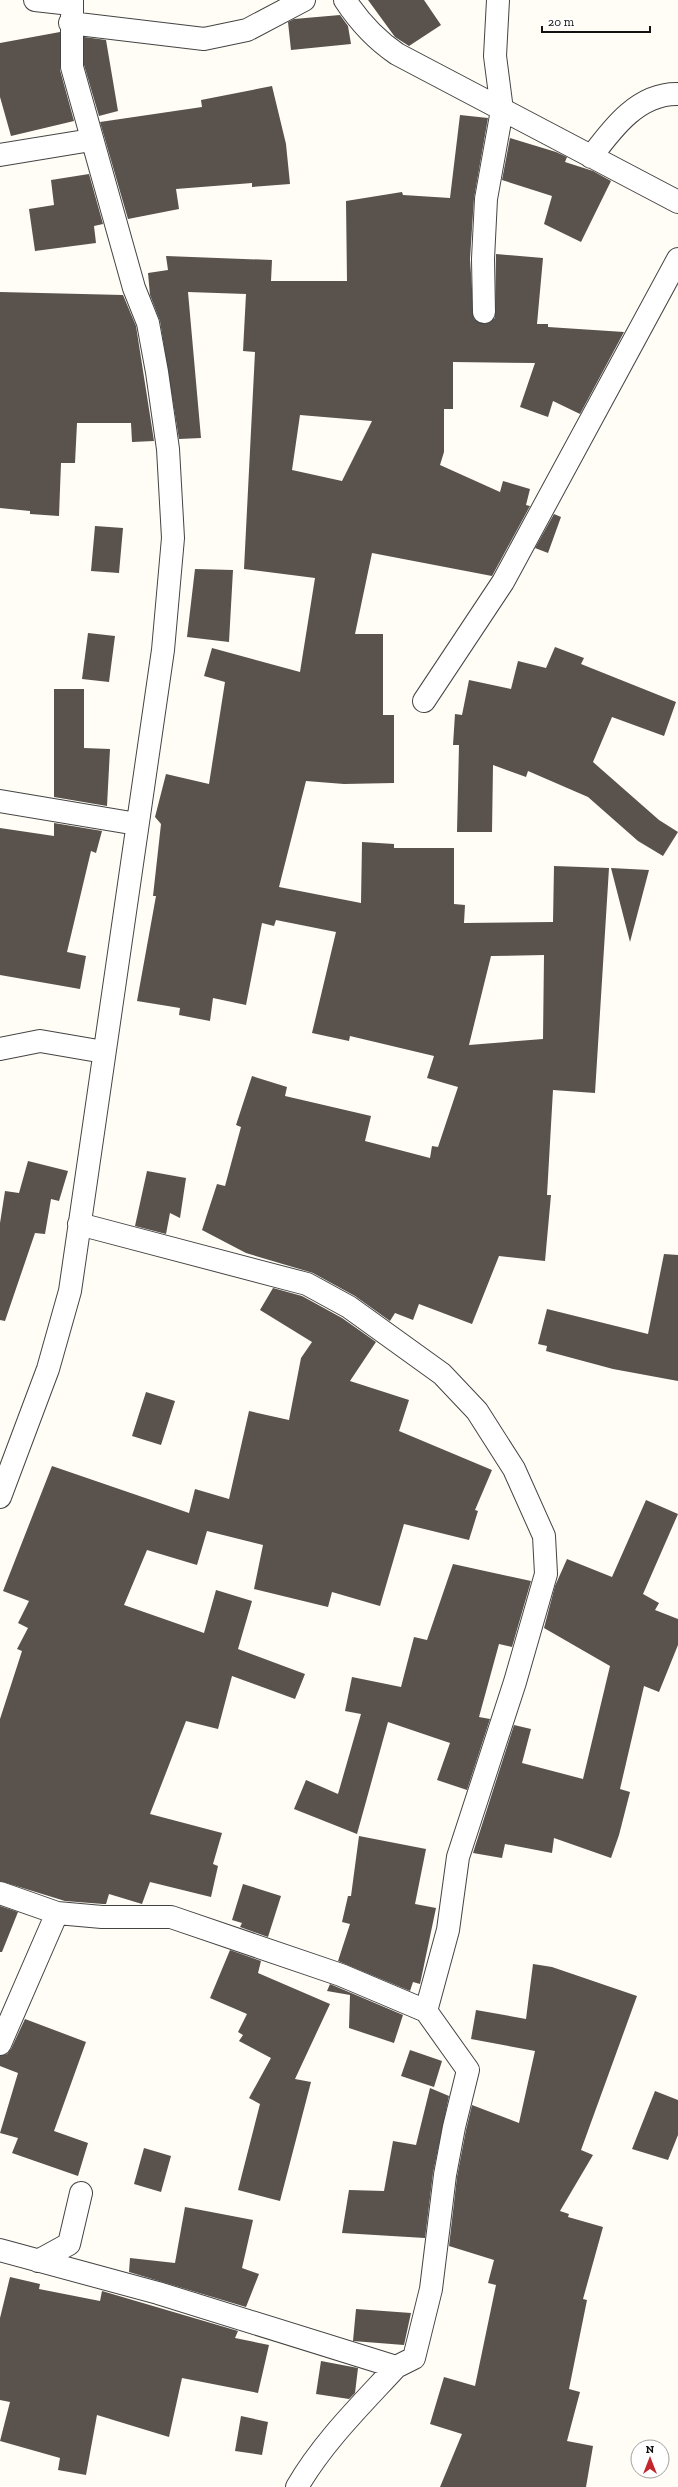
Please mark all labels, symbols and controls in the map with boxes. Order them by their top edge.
scale bar [542,8,650,34]
text: 20 m [548,15,575,29]
north arrow [630,2439,670,2479]
text: N [646,2443,655,2456]

